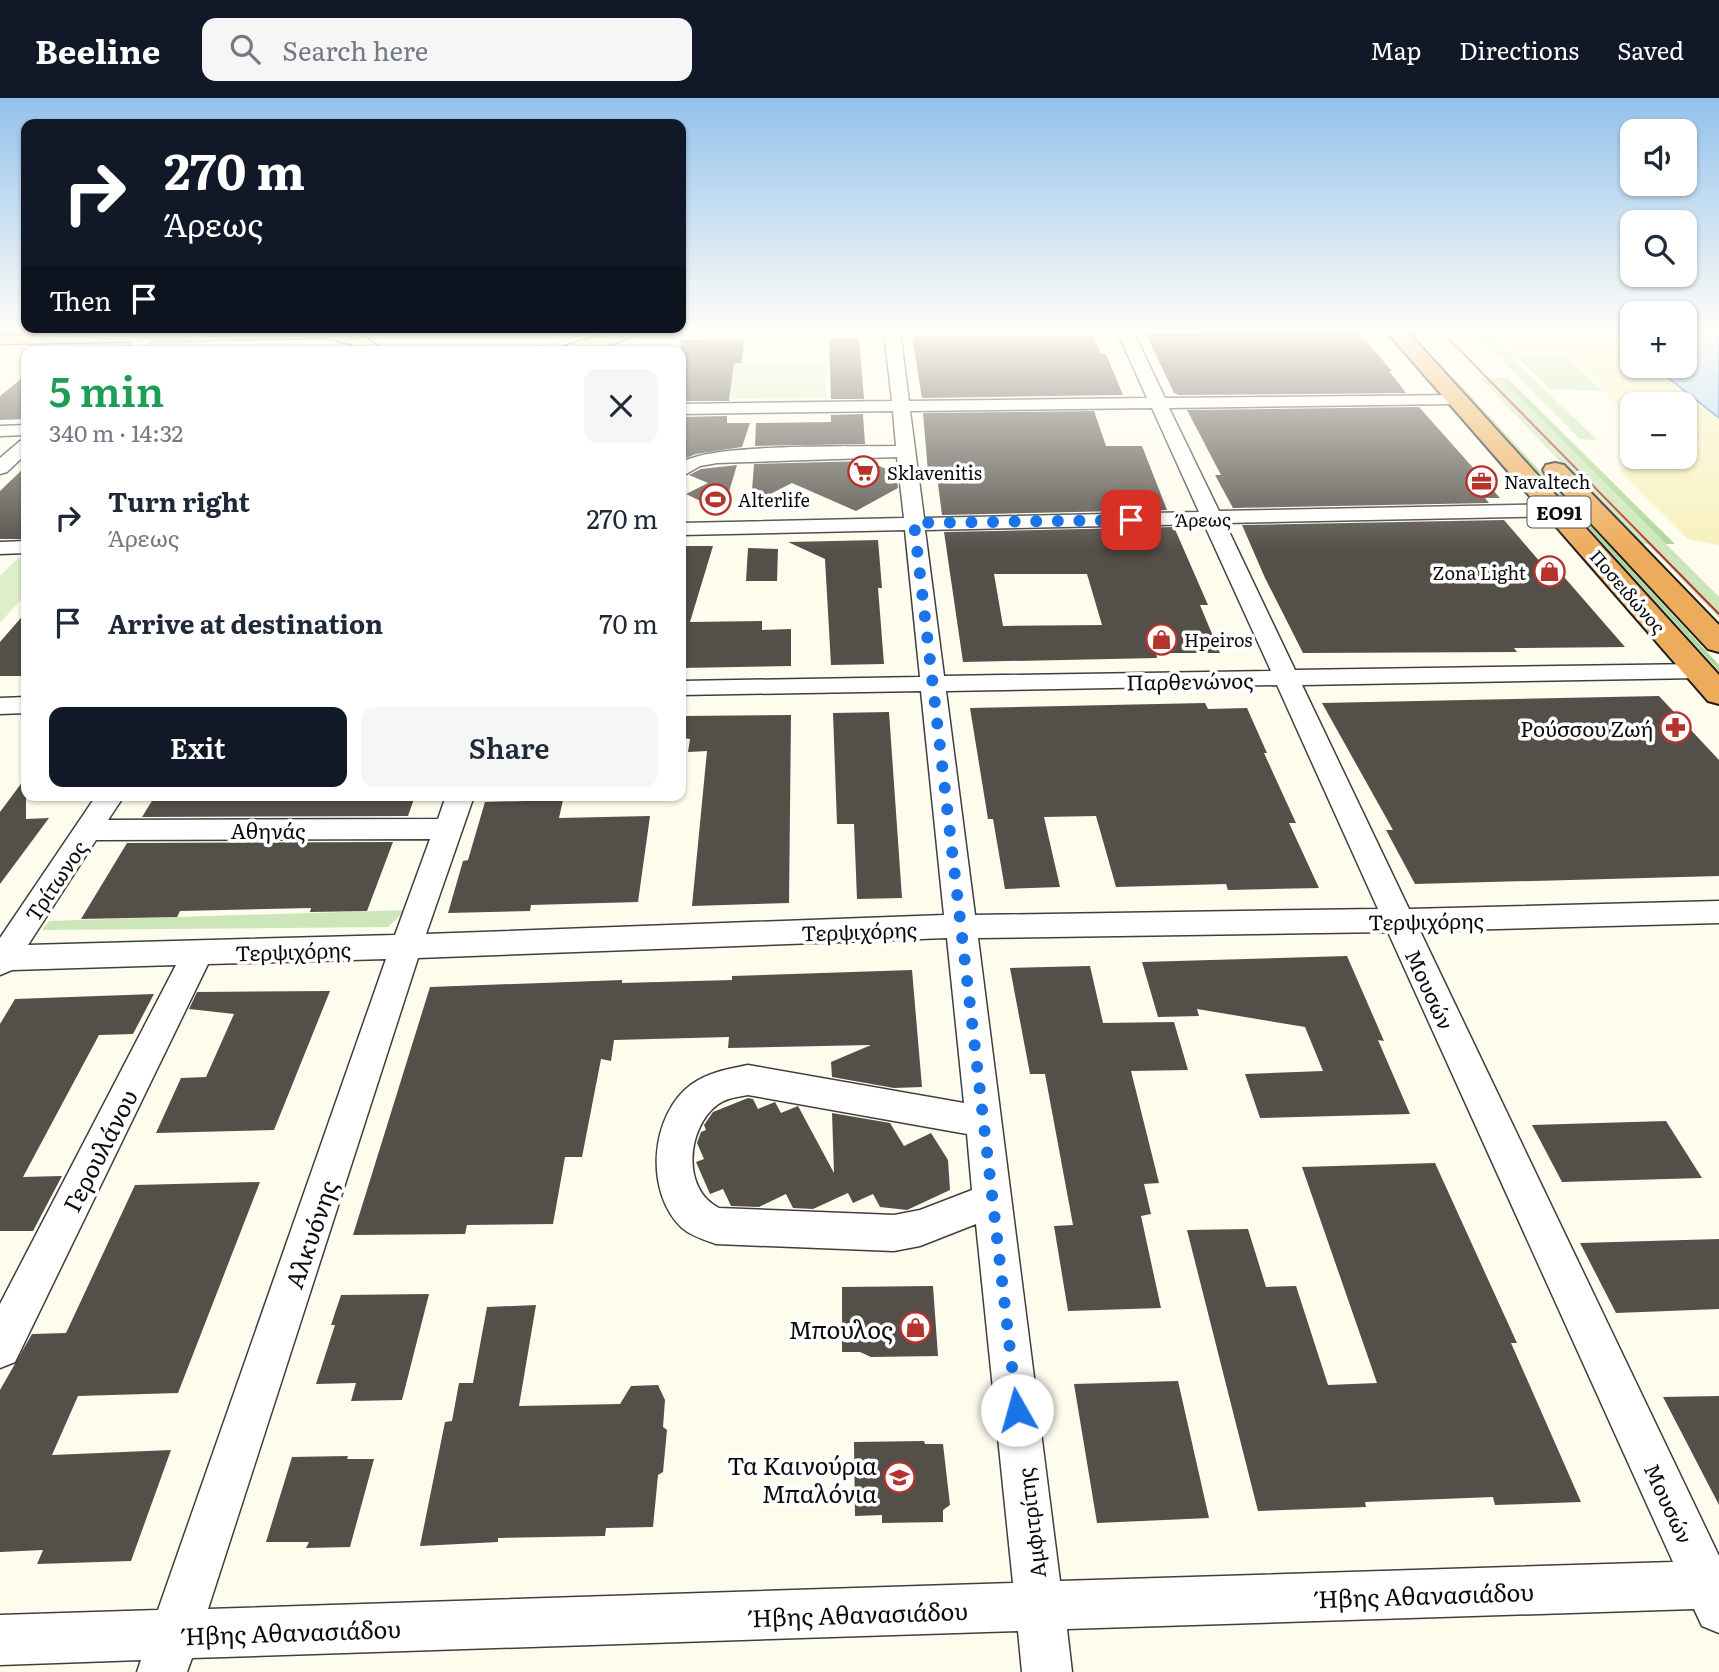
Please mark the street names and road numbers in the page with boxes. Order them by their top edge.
road number: ΕΟ91 [1528,496,1590,528]
street label: Άρεως [1175,505,1231,533]
street label: Ποσειδώνος [1584,543,1672,639]
street label: Παρθενώνος [1126,663,1254,697]
street label: Αθηνάς [231,814,305,845]
street label: Τρίτωνος [16,833,94,927]
street label: Τερψιχόρης [1368,903,1484,937]
street label: Τερψιχόρης [801,912,917,948]
street label: Τερψιχόρης [235,932,351,968]
street label: Μουσών [1399,944,1463,1034]
street label: Γερουλάνου [53,1082,145,1218]
street label: Αλκυόνης [275,1175,345,1293]
street label: Μουσών [1638,1458,1702,1548]
street label: Αμφιτρίτης [1008,1466,1052,1580]
street label: Ήβης Αθανασιάδου [1313,1573,1534,1615]
street label: Ήβης Αθανασιάδου [747,1592,968,1634]
street label: Ήβης Αθανασιάδου [180,1610,401,1652]

